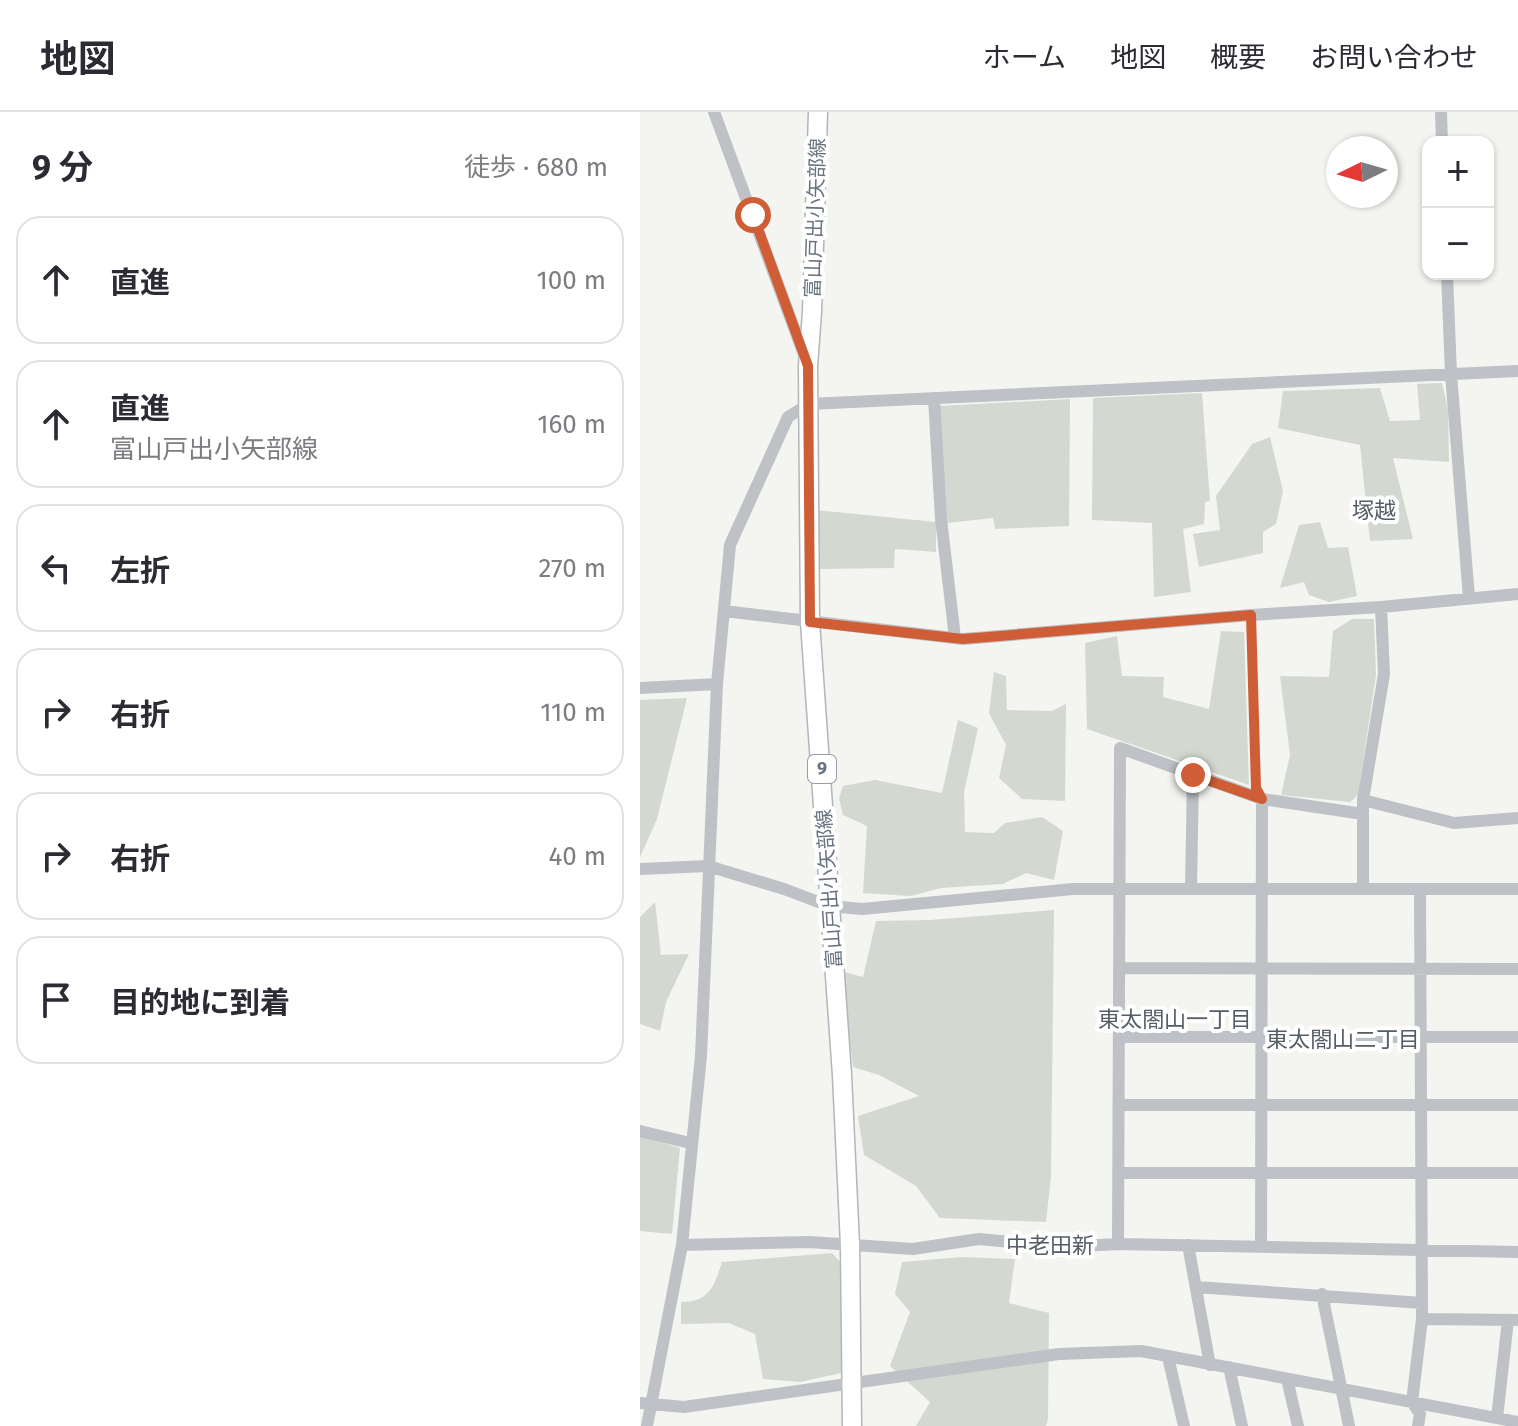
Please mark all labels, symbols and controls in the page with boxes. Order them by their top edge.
text: 地図 [40,36,116,82]
text: ホーム [983,41,1066,74]
text: 地図 [1110,41,1166,74]
text: 概要 [1210,41,1266,74]
text: お問い合わせ [1310,41,1478,74]
north arrow [1326,136,1398,208]
map controls [1422,136,1494,280]
button: + [1422,136,1494,208]
street label: 富山戸出小矢部線 [800,138,830,298]
text: 9 分 [32,147,93,188]
text: 徒歩 · 680 m [464,152,608,183]
route start [735,197,771,233]
button: − [1422,208,1494,280]
icon: ahead [34,258,78,302]
text: 直進 [110,265,170,301]
text: 100 m [537,265,606,296]
text: 直進 [110,391,170,427]
icon: ahead [34,402,78,446]
text: 160 m [537,409,606,440]
text: 富山戸出小矢部線 [110,434,318,465]
district label: 塚越 [1352,497,1396,524]
icon: left [34,546,78,590]
text: 左折 [110,553,170,589]
text: 270 m [538,553,606,584]
icon: right [34,690,78,734]
text: 右折 [110,697,170,733]
text: 110 m [540,697,606,728]
road number: 9 [808,755,836,783]
route end [1175,757,1211,793]
street label: 富山戸出小矢部線 [811,808,847,970]
icon: right [34,834,78,878]
text: 右折 [110,841,170,877]
text: 40 m [548,841,606,872]
icon: arrive [34,978,78,1022]
text: 目的地に到着 [110,985,290,1021]
district label: 東太閤山一丁目 [1098,1006,1252,1033]
district label: 東太閤山二丁目 [1266,1026,1420,1053]
district label: 中老田新 [1006,1232,1094,1259]

